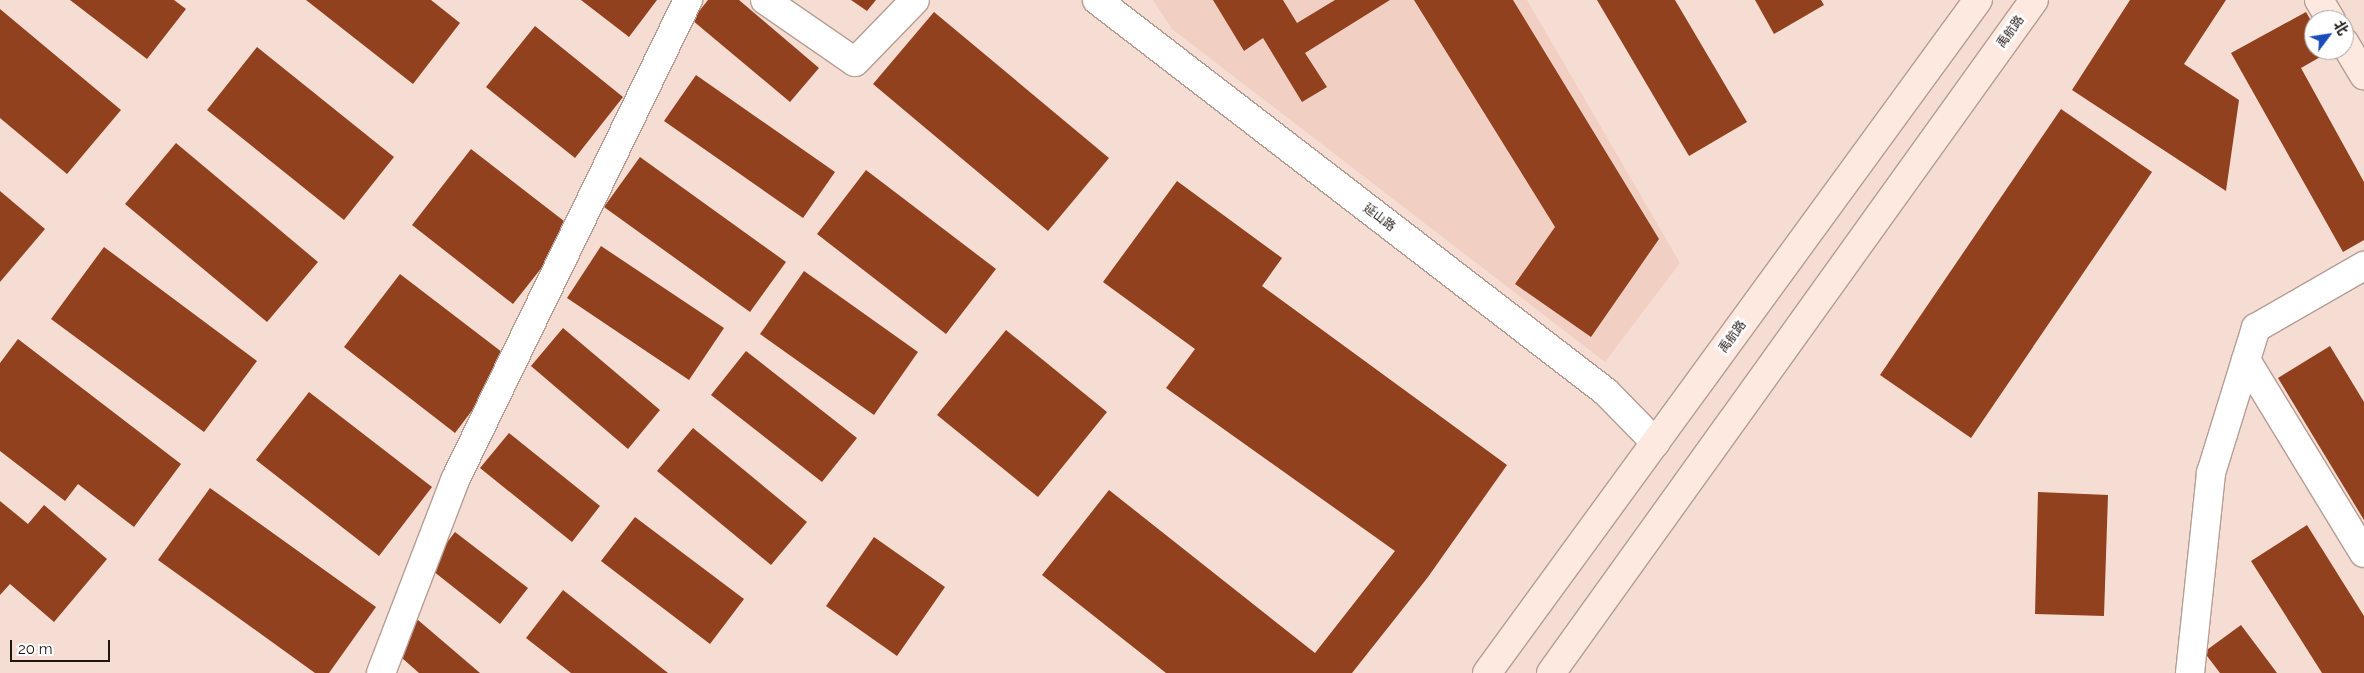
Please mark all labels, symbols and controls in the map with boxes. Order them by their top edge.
north arrow [2304,10,2354,60]
street label: 禹航路 [1995,13,2027,51]
text: 北 [2331,18,2351,38]
street label: 延山路 [1360,201,1398,235]
street label: 禹航路 [1717,318,1749,356]
scale bar [12,630,112,662]
text: 20 m [18,640,53,658]

